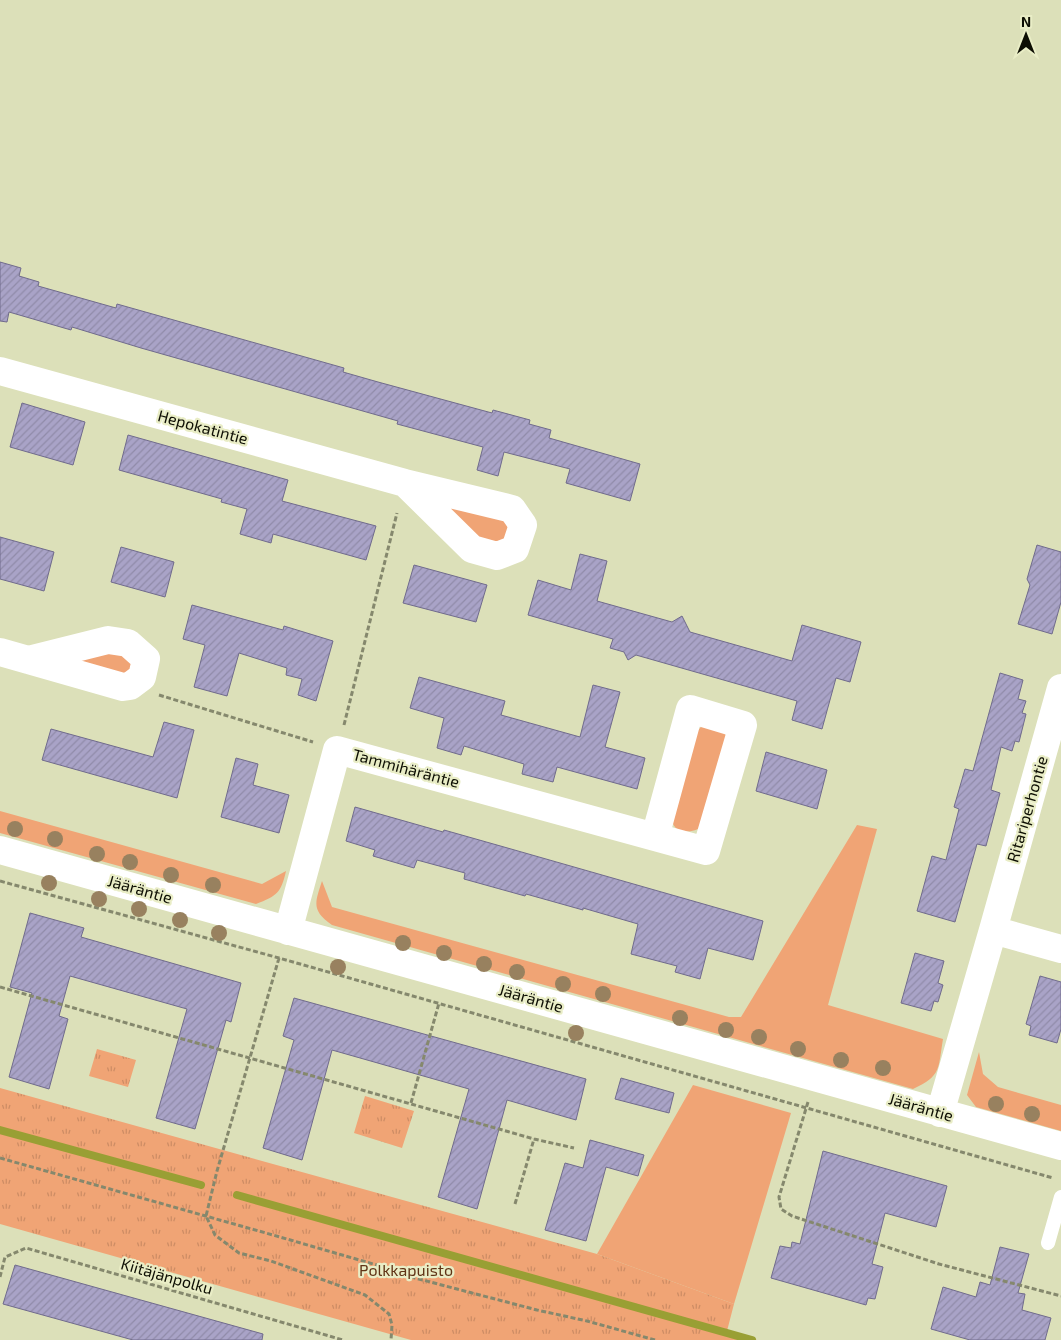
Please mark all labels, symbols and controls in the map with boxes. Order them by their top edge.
north arrow [1001,10,1051,60]
text: N [1021,13,1031,30]
street label: Hepokatintie [156,405,250,448]
street label: Tammihäräntie [351,744,462,791]
street label: Ritariperhontie [1002,753,1051,864]
street label: Jääräntie [106,870,175,907]
street label: Jääräntie [497,979,566,1016]
street label: Jääräntie [887,1088,956,1125]
street label: Kiitäjänpolku [119,1253,215,1299]
park label: Polkkapuisto [359,1260,453,1279]

